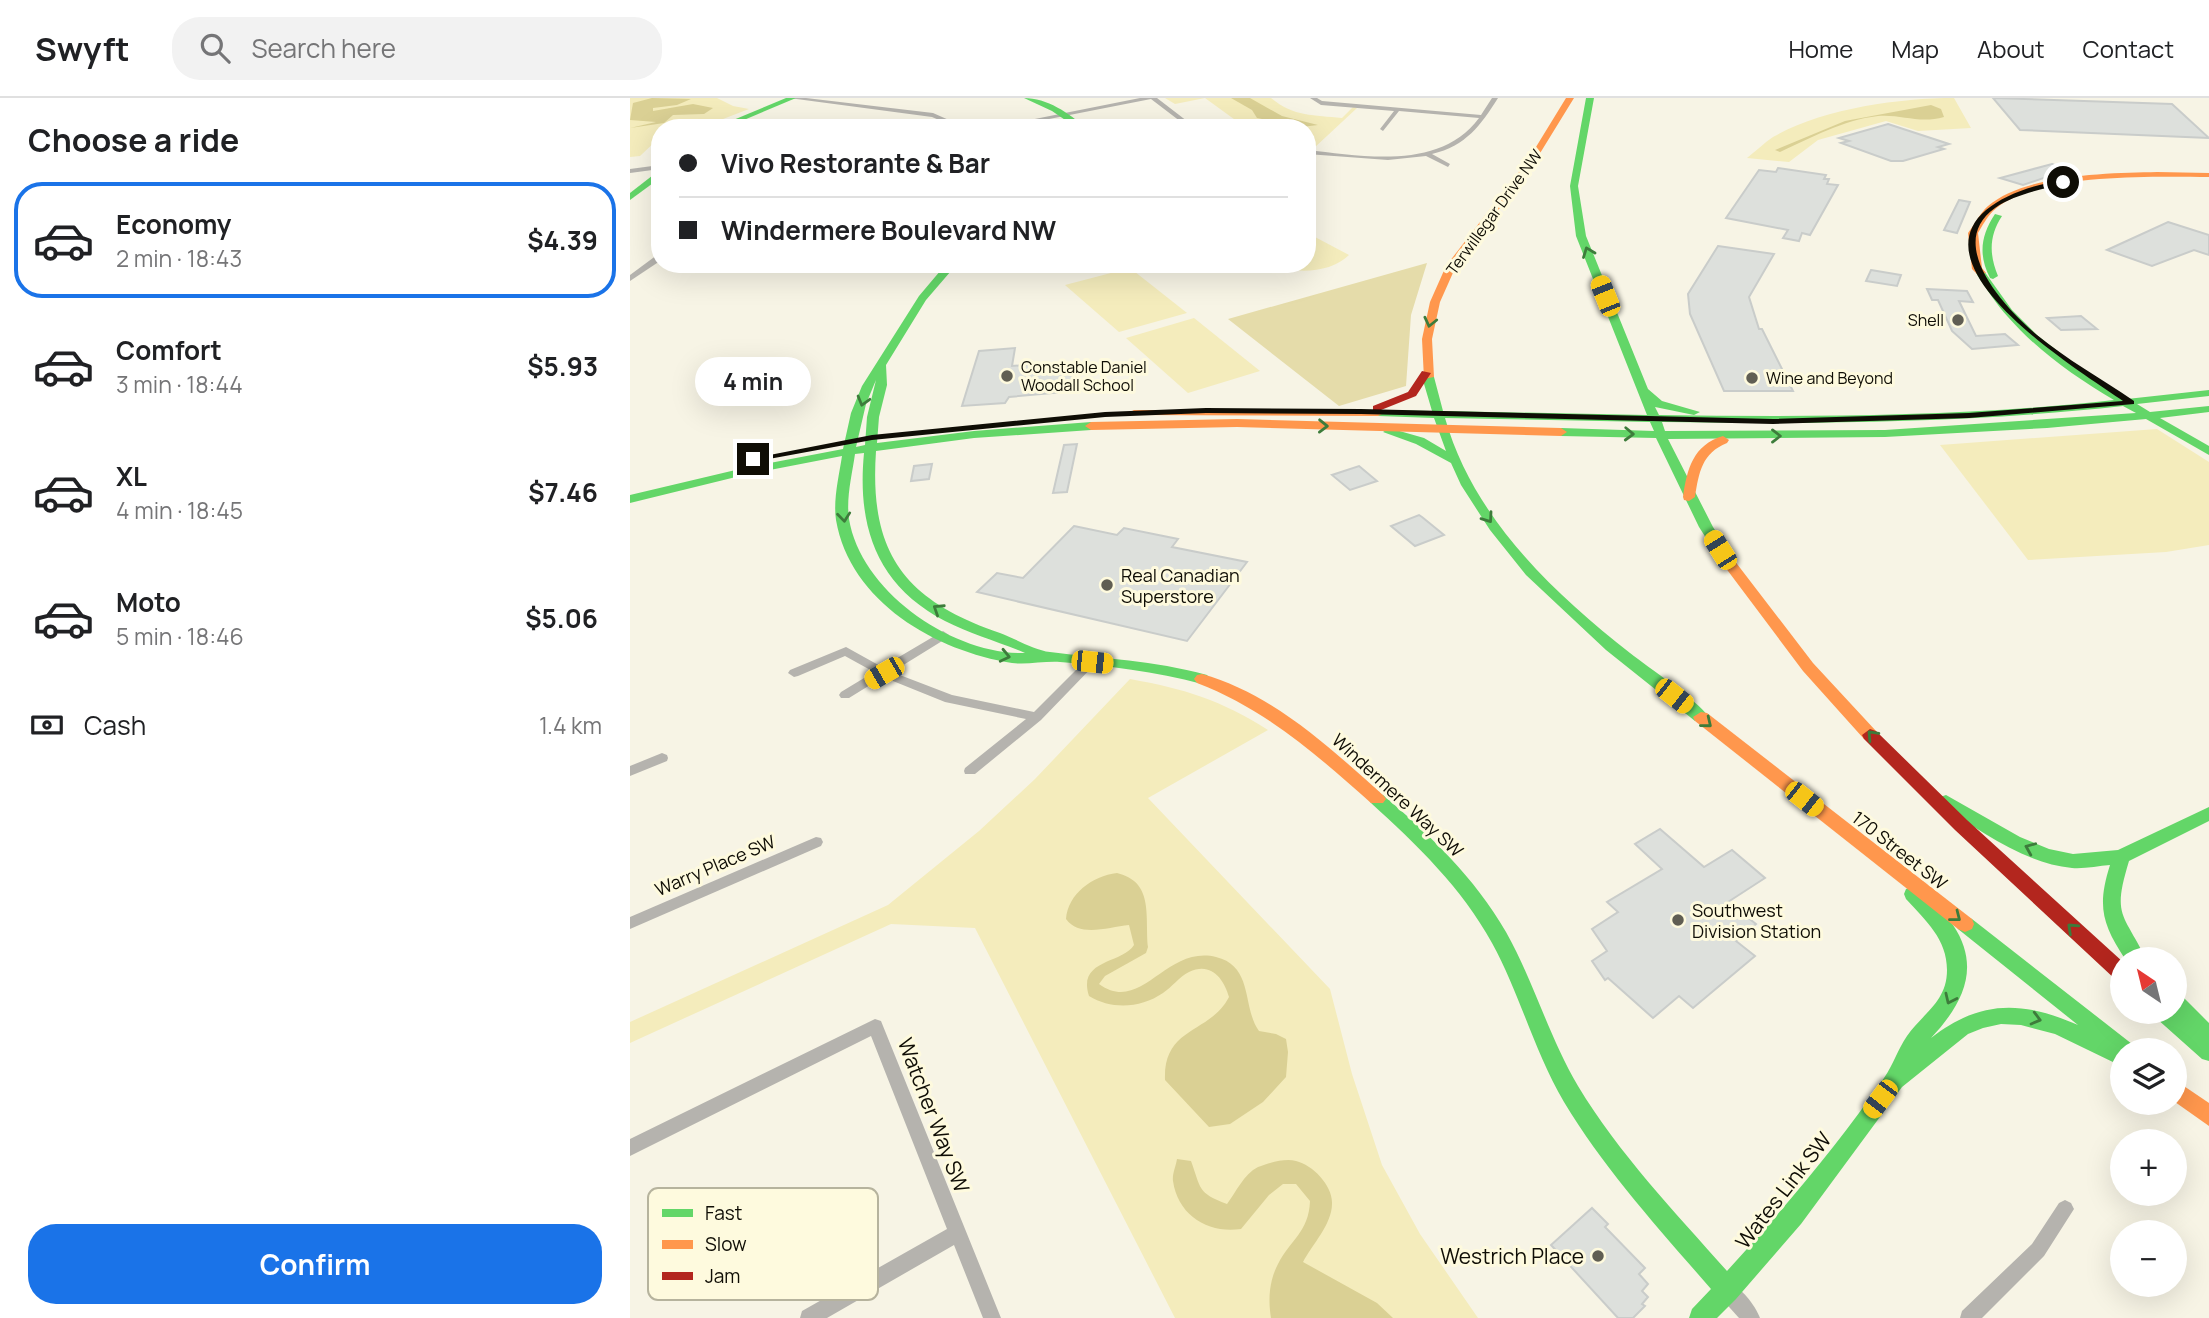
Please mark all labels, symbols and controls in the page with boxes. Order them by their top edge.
search box [172,17,662,80]
text: Swyft [35,26,130,71]
icon: search [196,29,234,67]
text: Search here [252,30,396,66]
text: Home [1788,32,1853,65]
text: Map [1891,32,1939,65]
text: About [1977,32,2045,65]
text: Contact [2083,32,2174,65]
text: Choose a ride [28,118,239,162]
text: Vivo Restorante & Bar [721,145,990,181]
street label: Terwillegar Drive NW [1441,145,1547,279]
route start [2047,166,2079,198]
text: Economy [116,206,231,242]
icon: car [32,209,95,272]
text: Windermere Boulevard NW [721,212,1056,248]
text: $4.39 [527,222,598,258]
text: 2 min · 18:43 [116,242,242,274]
one-way arrow [1582,247,1596,259]
car [1588,273,1623,319]
place label: Shell [1908,309,1944,331]
marker: Shell [1950,312,1966,328]
one-way arrow [1424,316,1438,328]
text: Comfort [116,332,222,368]
icon: car [32,335,95,398]
text: $5.93 [527,348,598,384]
place label: Constable Daniel Woodall School [1021,356,1147,396]
callout: 4 min [695,358,811,406]
text: 4 min [723,365,783,397]
place label: Wine and Beyond [1766,367,1893,389]
text: 3 min · 18:44 [116,368,243,400]
marker: Constable Daniel Woodall School [999,368,1015,384]
marker: Wine and Beyond [1744,370,1760,386]
one-way arrow [856,395,871,407]
one-way arrow [1318,418,1328,434]
one-way arrow [1624,426,1635,441]
one-way arrow [1771,429,1782,444]
route end [737,443,769,475]
text: XL [116,458,147,494]
icon: car [32,461,95,524]
text: $7.46 [528,474,598,510]
text: 4 min · 18:45 [116,494,243,526]
one-way arrow [1480,510,1492,523]
one-way arrow [837,512,852,523]
car [1700,527,1741,573]
place label: Real Canadian Superstore [1121,563,1240,608]
marker: Real Canadian Superstore [1099,577,1115,593]
text: Moto [116,584,181,620]
icon: car [32,587,95,650]
text: $5.06 [525,600,598,636]
one-way arrow [933,605,946,617]
text: 5 min · 18:46 [116,620,244,652]
one-way arrow [999,648,1011,662]
car [1071,649,1114,675]
car [861,653,908,693]
car [1651,675,1698,717]
icon: cash [28,706,66,744]
text: Cash [84,707,146,743]
text: 1.4 km [539,709,602,741]
one-way arrow [1699,714,1712,727]
street label: Windermere Way SW [1327,728,1469,862]
one-way arrow [1868,730,1881,743]
car [1781,778,1828,820]
street label: 170 Street SW [1847,805,1953,895]
street label: Warry Place SW [651,829,779,901]
one-way arrow [2025,843,2037,857]
place label: Southwest Division Station [1692,898,1821,943]
one-way arrow [1948,909,1960,922]
marker: Southwest Division Station [1670,912,1686,928]
one-way arrow [2068,924,2081,936]
north arrow [2110,947,2188,1024]
map controls [2110,947,2187,1297]
one-way arrow [1944,992,1958,1004]
one-way arrow [2030,1010,2042,1025]
street label: Watcher Way SW [892,1034,977,1197]
button: layers [2110,1038,2187,1115]
car [1859,1076,1902,1122]
street label: Wates Link SW [1729,1126,1838,1254]
button: + [2110,1129,2187,1206]
legend [648,1188,878,1300]
text: Fast [705,1200,742,1226]
button: − [2110,1220,2187,1297]
button: Confirm [28,1224,602,1304]
text: Slow [705,1231,747,1257]
place label: Westrich Place [1440,1242,1584,1270]
marker: Westrich Place [1590,1248,1606,1264]
text: Jam [705,1263,740,1289]

